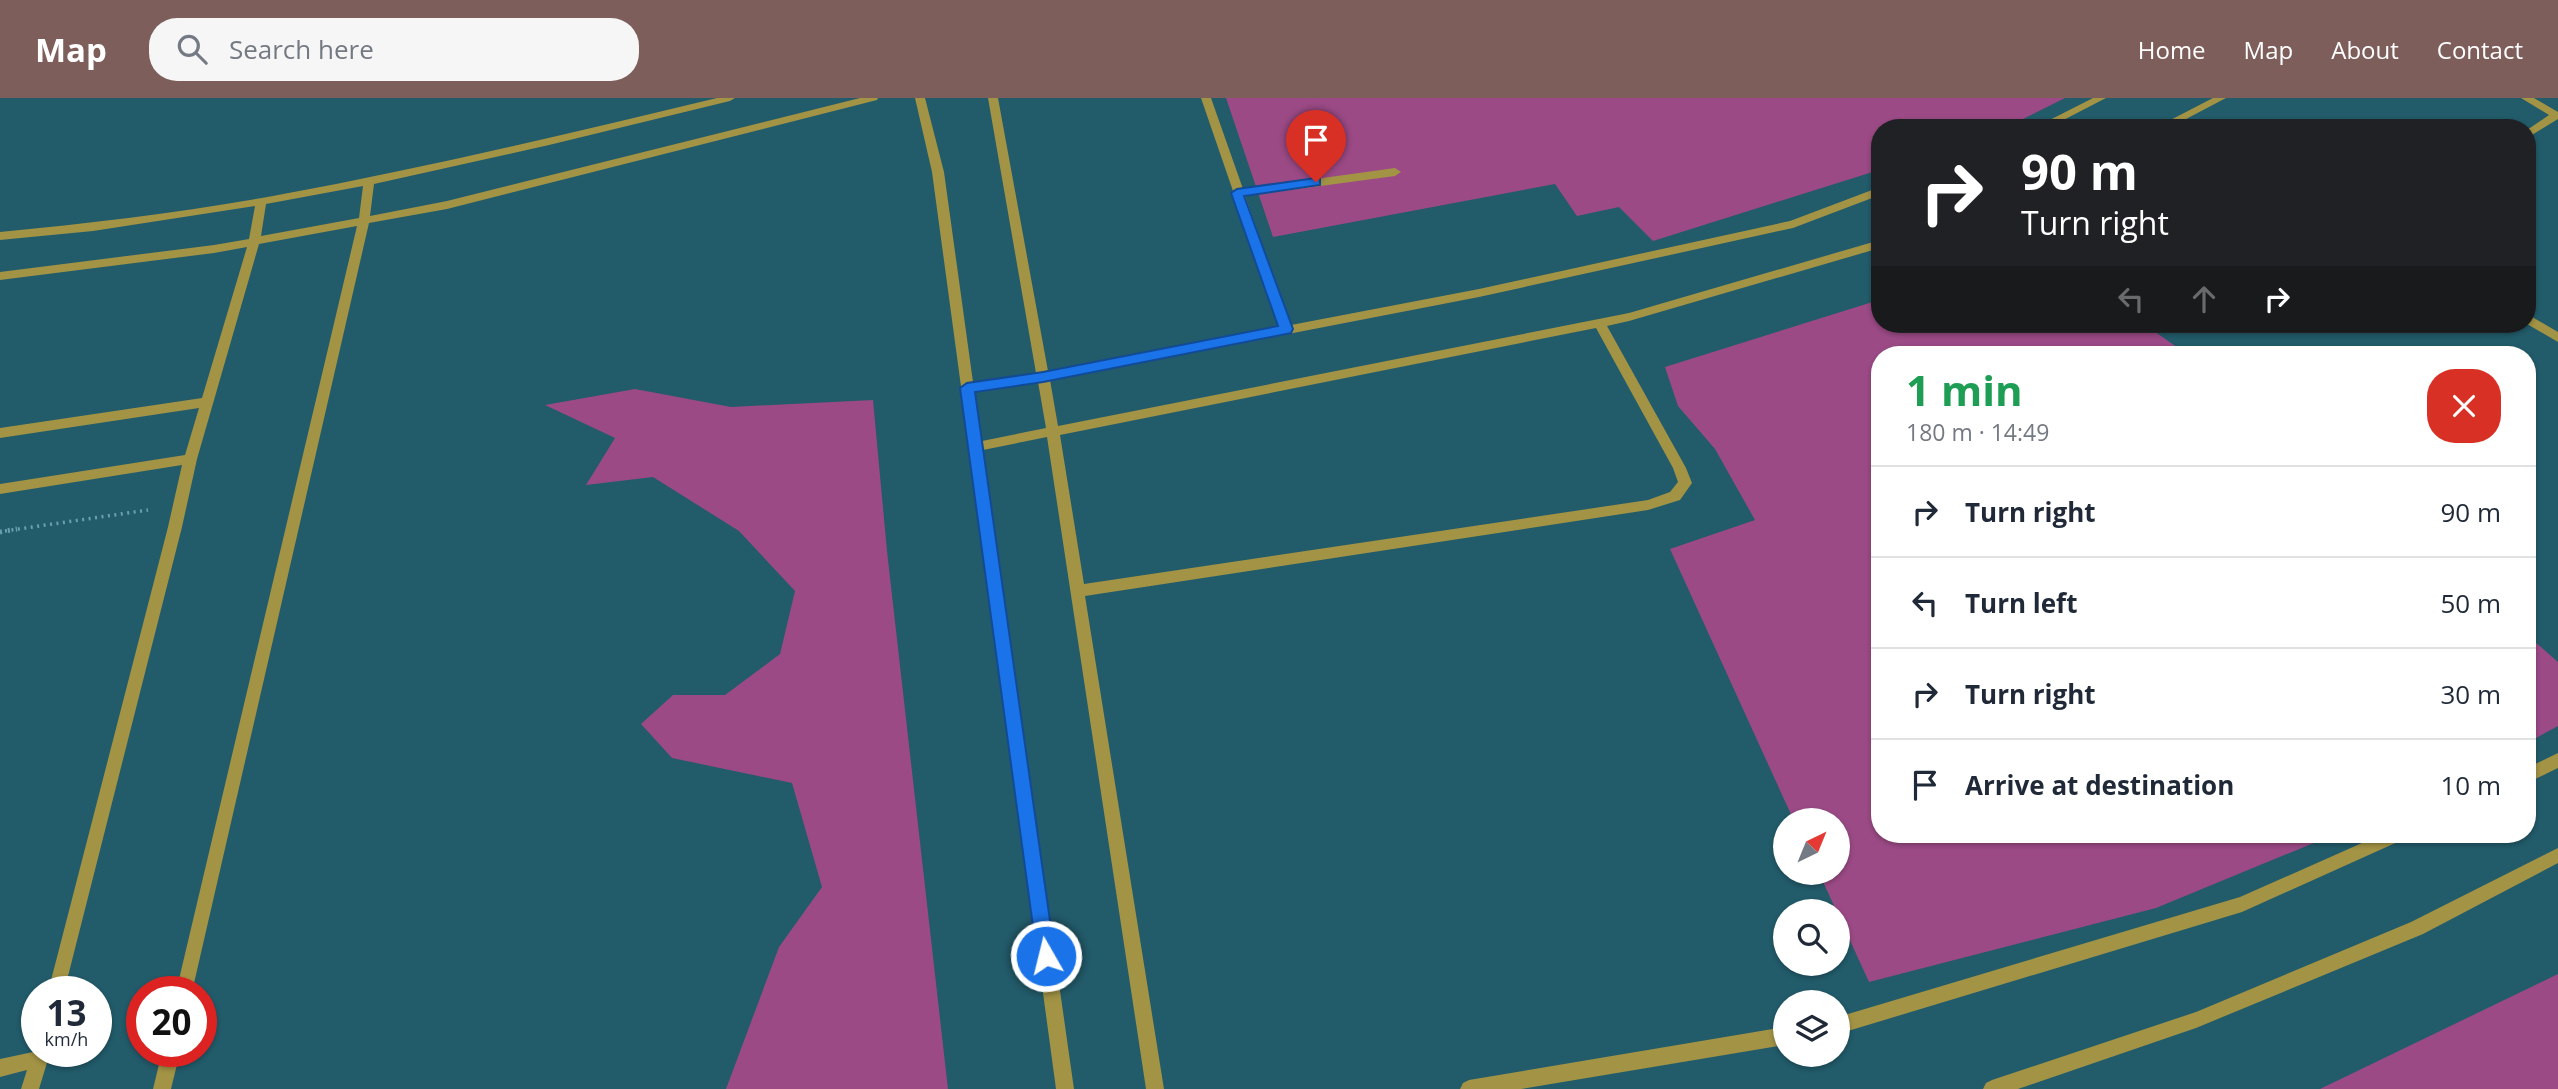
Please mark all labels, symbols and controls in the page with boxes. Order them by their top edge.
search box [149,18,639,81]
text: Map [35,27,107,72]
icon: search [173,30,211,68]
text: Search here [229,31,374,67]
text: Home [2138,33,2206,66]
text: Map [2244,33,2293,66]
text: About [2331,33,2399,66]
text: Contact [2437,33,2523,66]
pin [1286,110,1346,182]
icon: arrive [1297,121,1335,159]
text: 90 m [2021,138,2138,204]
icon: right [1906,147,1997,238]
text: Turn right [2021,201,2169,244]
icon: left [2112,280,2150,318]
icon: ahead [2185,280,2223,318]
icon: right [2258,280,2296,318]
text: 1 min [1906,361,2023,418]
button: close [2427,369,2501,443]
text: 180 m · 14:49 [1906,416,2049,448]
icon: right [1906,493,1944,531]
text: Turn right [1965,494,2096,530]
text: 90 m [2440,494,2501,530]
icon: left [1906,584,1944,622]
text: Turn left [1965,585,2077,621]
text: 50 m [2440,585,2501,621]
icon: right [1906,675,1944,713]
text: Turn right [1965,676,2096,712]
text: 30 m [2440,676,2501,712]
icon: arrive [1906,766,1944,804]
text: Arrive at destination [1965,767,2234,803]
text: 10 m [2440,767,2501,803]
north arrow [1773,808,1850,886]
map controls [1773,808,1850,1067]
button: search [1773,899,1850,976]
position arrow [1009,919,1083,993]
speed limit sign: 20 [126,976,217,1067]
text: 13 [46,989,87,1036]
button: layers [1773,990,1850,1067]
text: km/h [45,1027,88,1051]

